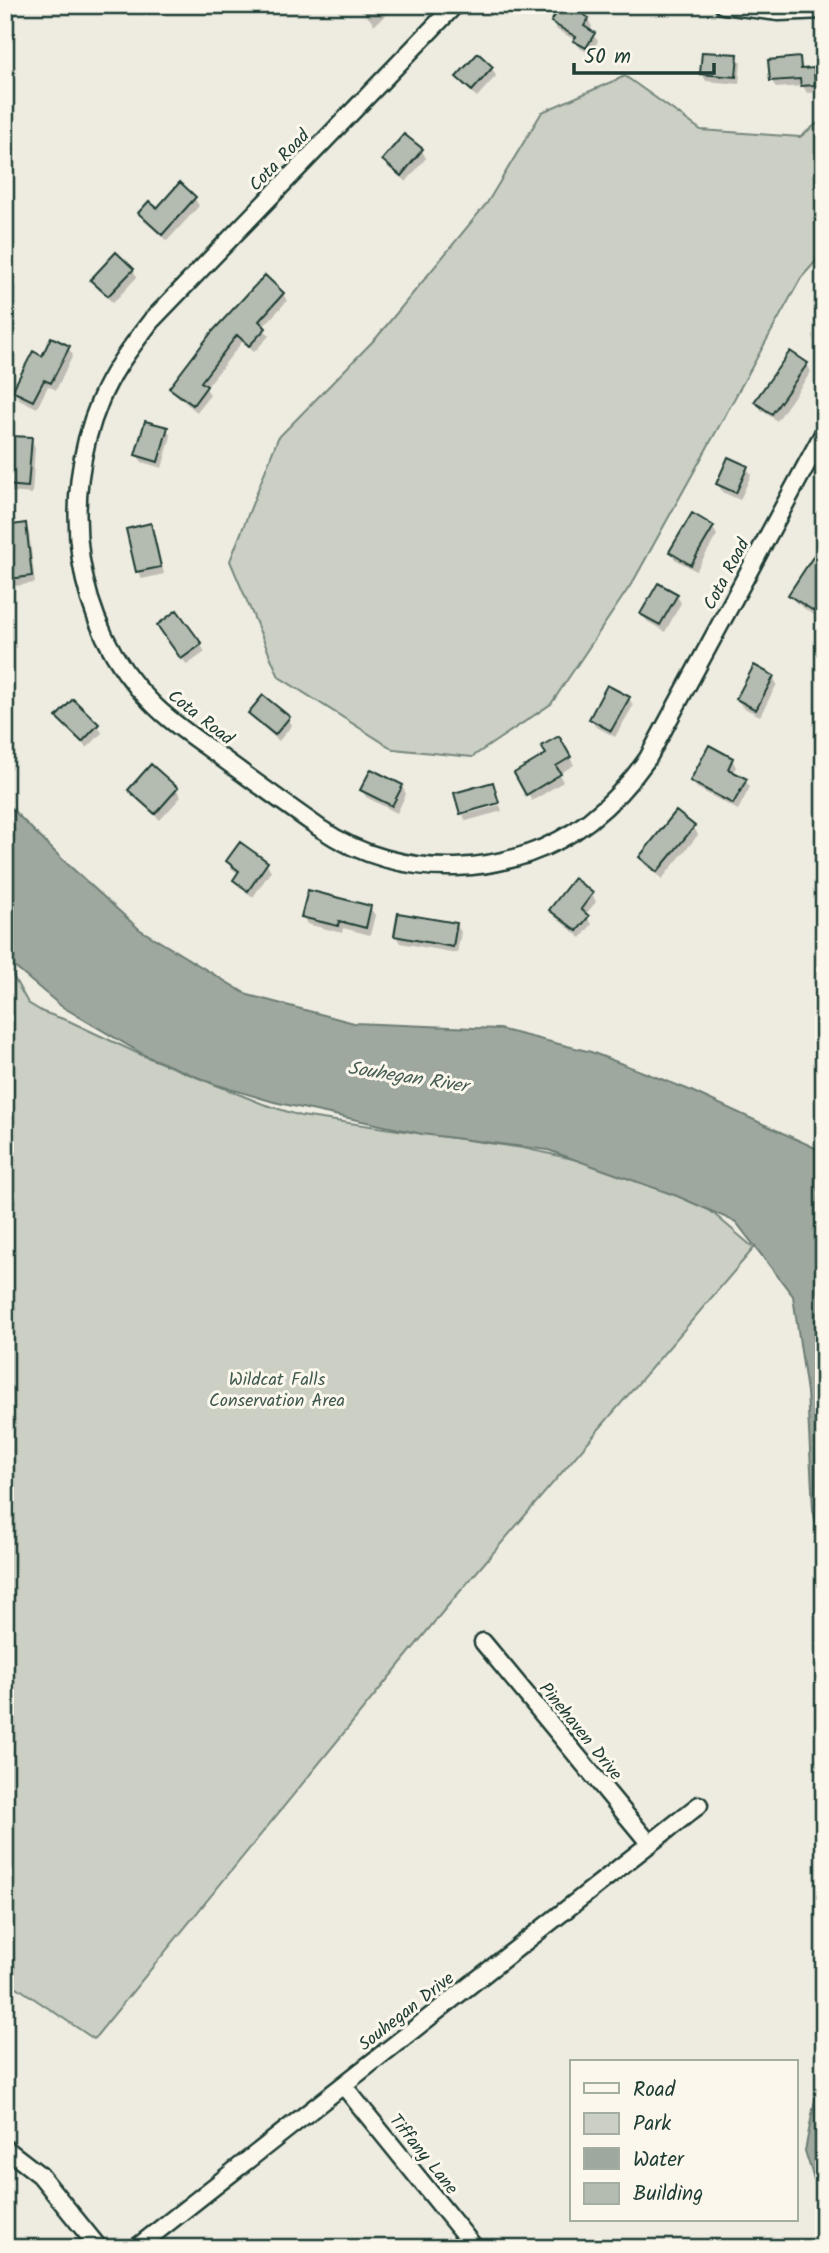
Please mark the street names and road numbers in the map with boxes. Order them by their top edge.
street label: Cota Road [243,122,318,199]
street label: Cota Road [696,533,759,616]
street label: Cota Road [161,683,240,754]
street label: Pinehaven Drive [531,1676,629,1788]
street label: Souhegan Drive [352,1965,461,2059]
street label: Tiffany Lane [381,2108,465,2202]

